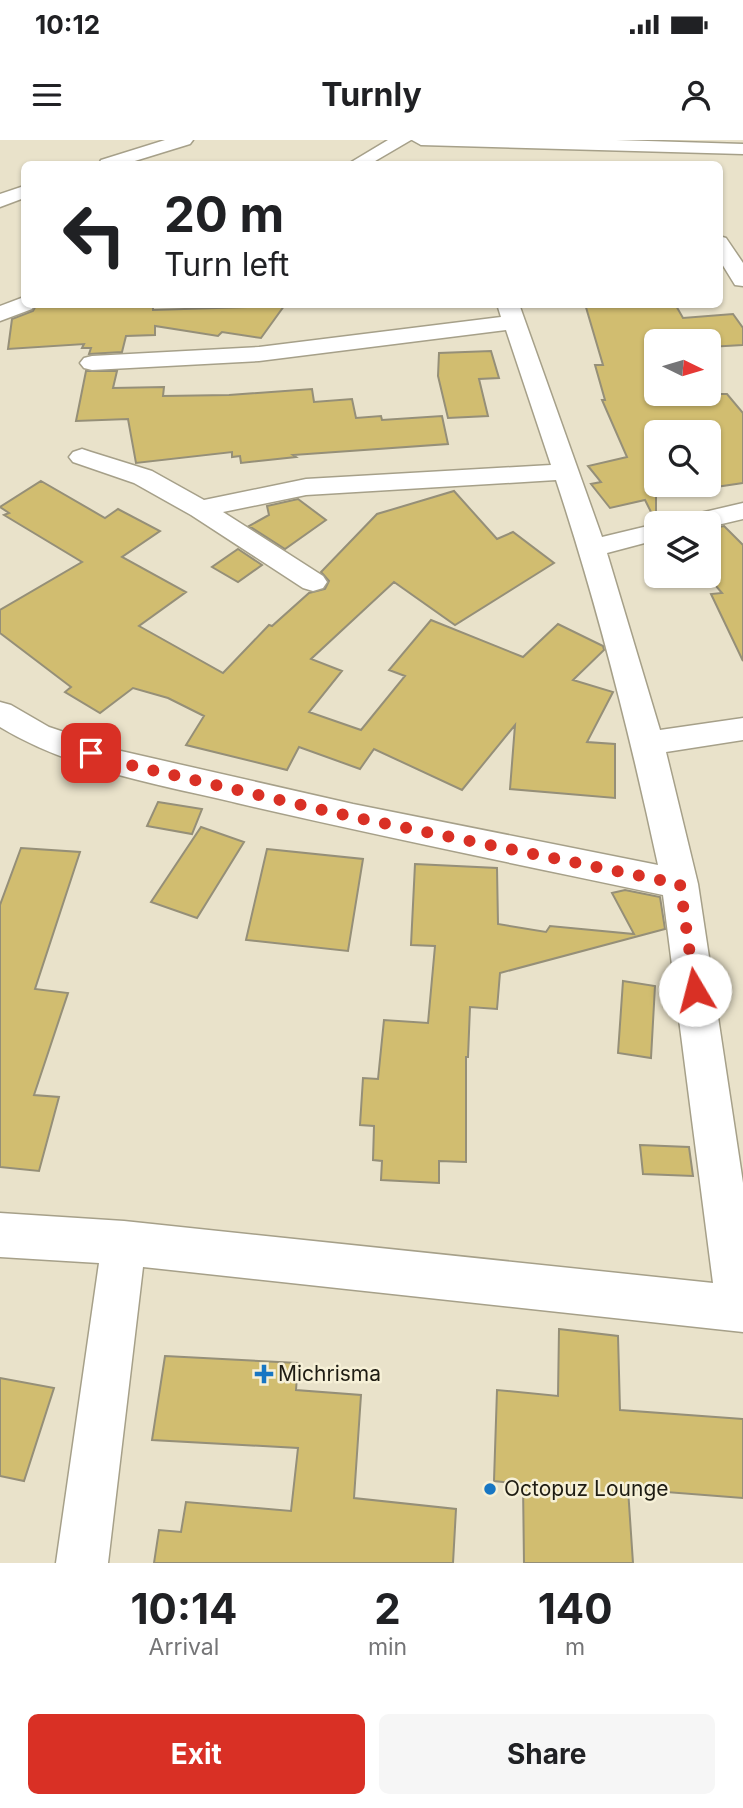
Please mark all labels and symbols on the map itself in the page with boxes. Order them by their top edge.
north arrow [644,329,721,406]
pin [61,723,121,783]
position arrow [658,953,732,1027]
place label: Michrisma [278,1361,381,1386]
marker: Michrisma [256,1366,272,1382]
place label: Octopuz Lounge [504,1476,669,1501]
marker: Octopuz Lounge [482,1481,498,1497]

